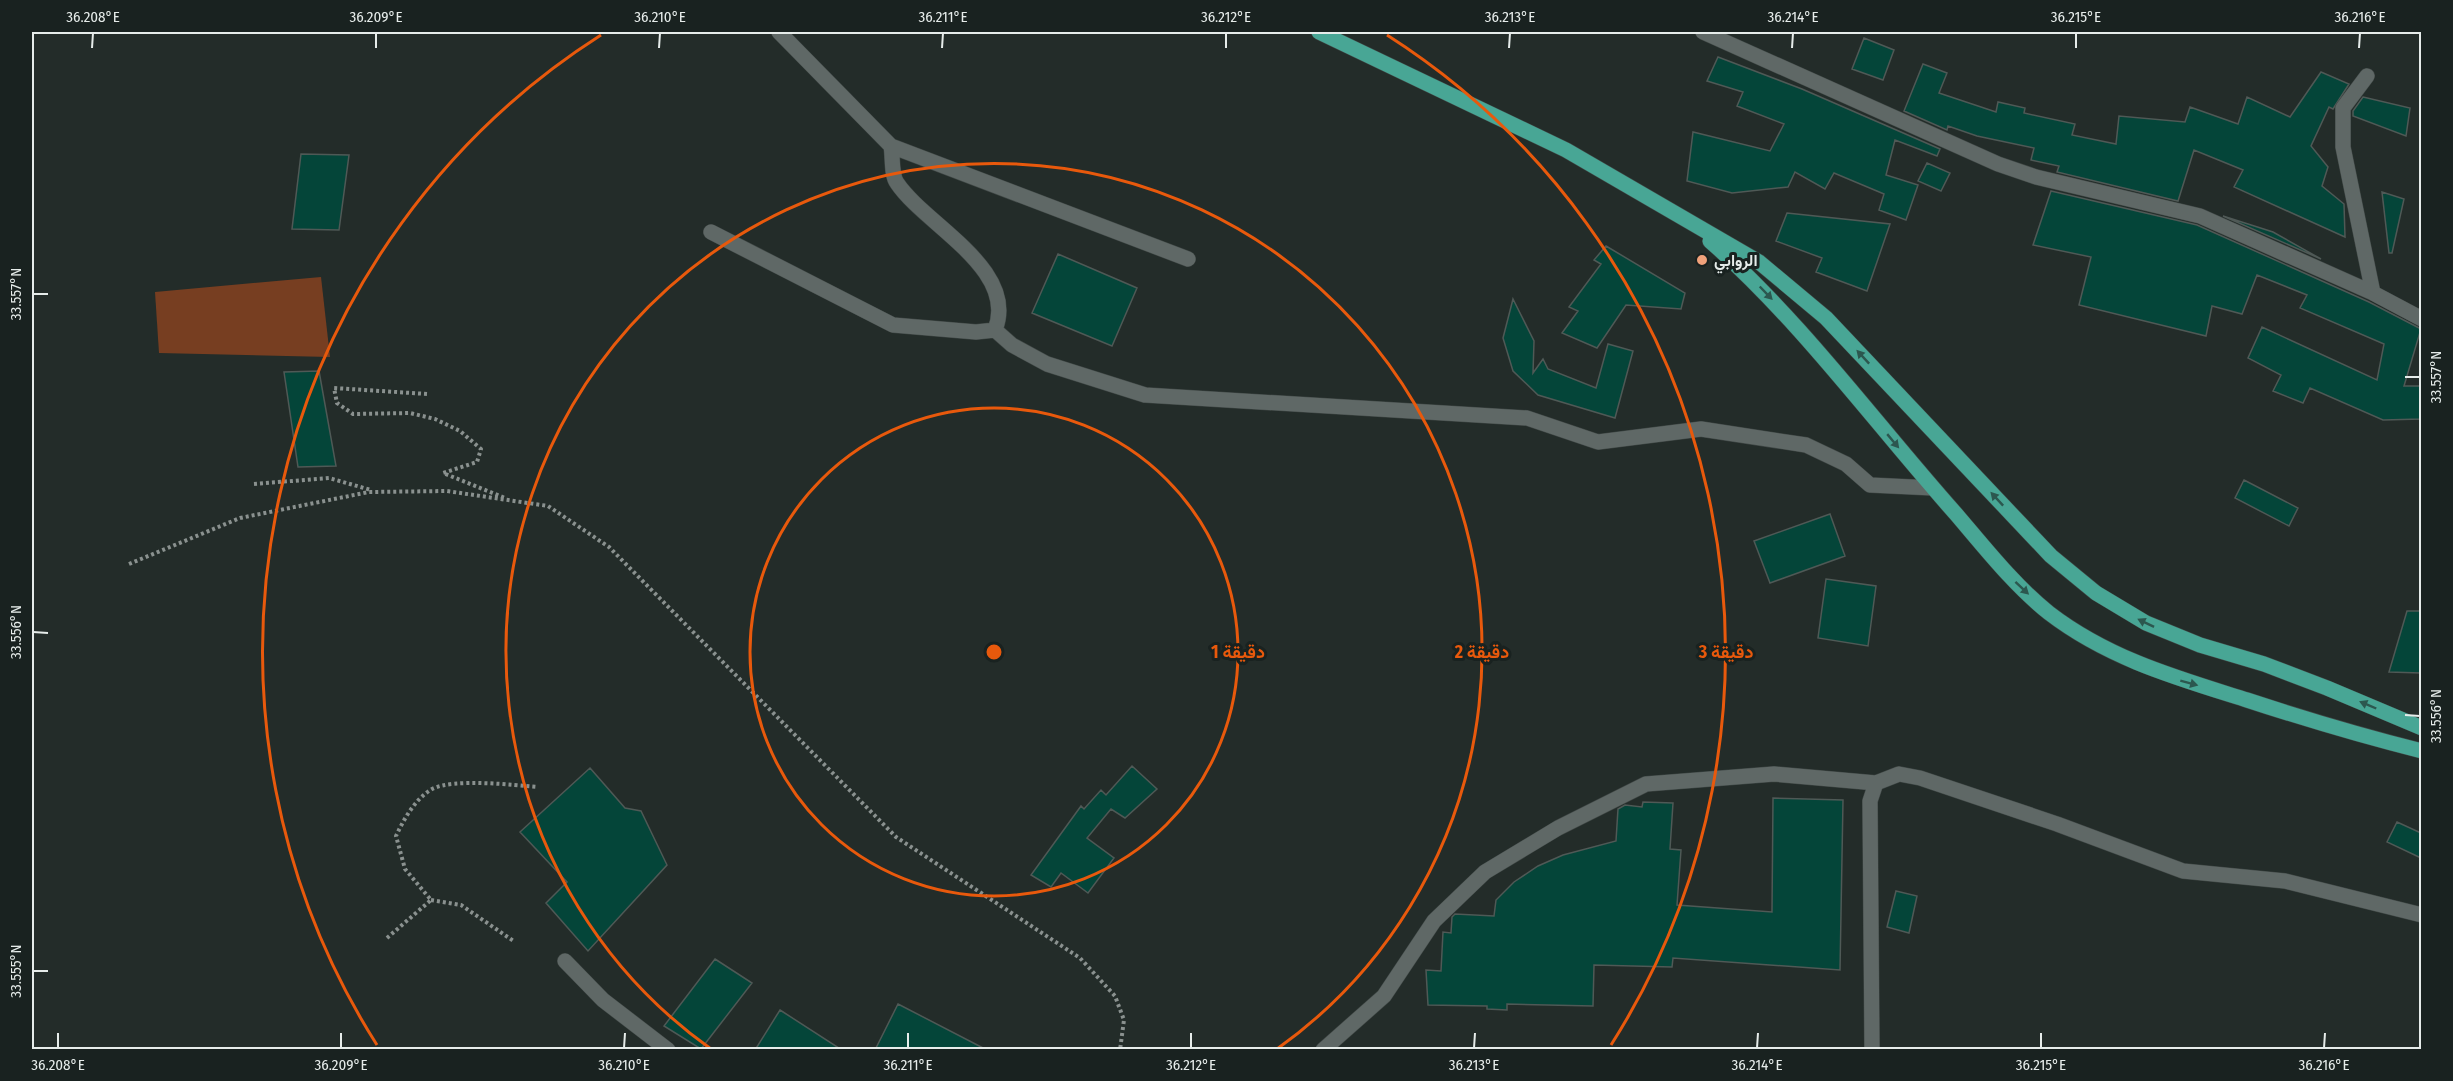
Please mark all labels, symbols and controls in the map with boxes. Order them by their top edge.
text: 36.208°E [66,8,120,26]
text: 36.209°E [349,8,403,26]
text: 36.210°E [634,8,686,26]
text: 36.211°E [918,8,968,26]
text: 36.212°E [1201,8,1251,26]
text: 36.213°E [1485,8,1535,26]
text: 36.214°E [1768,8,1818,26]
text: 36.215°E [2051,8,2101,26]
text: 36.216°E [2335,8,2385,26]
place label: الروابي [1714,251,1758,274]
marker: الروابي [1695,253,1709,267]
text: 33.557°N [7,268,25,320]
one-way arrow [1759,286,1773,301]
one-way arrow [1856,350,1870,365]
text: 33.557°N [2427,351,2445,403]
one-way arrow [1886,433,1899,448]
one-way arrow [1991,492,2004,507]
one-way arrow [2014,580,2028,594]
text: 33.556°N [7,605,25,659]
one-way arrow [2137,618,2155,628]
text: 1 دقيقة [1211,641,1265,663]
text: 2 دقيقة [1454,641,1509,663]
text: 3 دقيقة [1698,641,1753,663]
centre of rings [984,642,1004,662]
one-way arrow [2180,679,2198,688]
text: 33.556°N [2427,689,2445,743]
one-way arrow [2359,701,2376,710]
text: 33.555°N [7,944,25,998]
text: 36.208°E [31,1056,85,1074]
text: 36.209°E [314,1056,368,1074]
text: 36.210°E [598,1056,650,1074]
text: 36.211°E [883,1056,933,1074]
text: 36.212°E [1166,1056,1216,1074]
text: 36.213°E [1449,1056,1499,1074]
text: 36.214°E [1732,1056,1782,1074]
text: 36.215°E [2016,1056,2066,1074]
text: 36.216°E [2299,1056,2349,1074]

